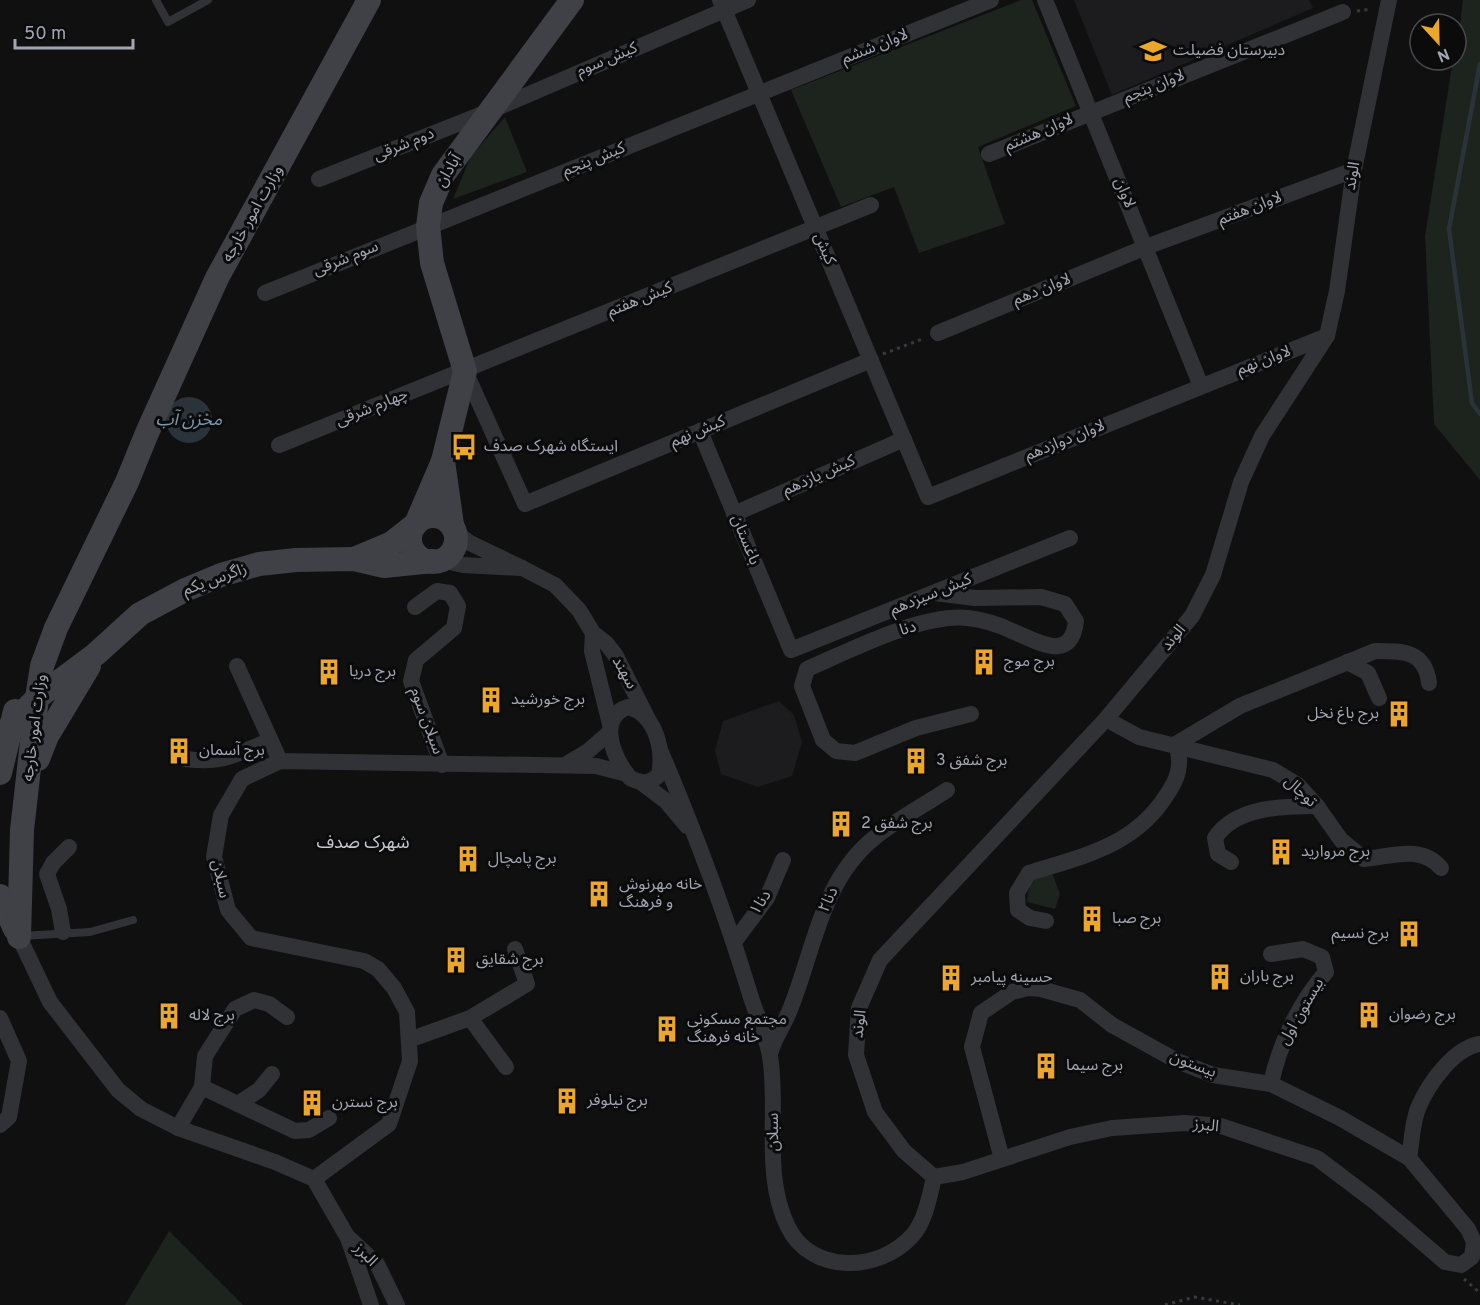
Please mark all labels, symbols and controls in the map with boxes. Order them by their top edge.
scale bar [15,12,134,50]
north arrow [1408,12,1468,72]
text: 50 m [24,23,66,46]
street label: لاوان ششم [839,25,912,70]
school or university icon: دبیرستان فضیلت [1138,36,1168,66]
street label: کیش سوم [573,38,641,83]
place label: دبیرستان فضیلت [1173,41,1285,61]
text: N [1434,43,1452,65]
street label: لاوان پنجم [1120,66,1188,109]
street label: لاوان هشتم [1002,110,1077,157]
street label: دوم شرقی [371,124,438,167]
street label: کیش پنجم [560,138,629,183]
street label: آبادان [431,150,467,191]
street label: الوند [1341,160,1365,192]
street label: وزارت امور خارجه [218,162,288,266]
street label: لاوان [1109,175,1139,211]
street label: لاوان هفتم [1215,188,1285,231]
street label: کیش [808,230,840,268]
street label: سوم شرقی [310,237,382,282]
street label: لاوان دهم [1010,269,1074,312]
street label: کیش هفتم [604,278,676,323]
street label: لاوان نهم [1234,342,1294,381]
street label: چهارم شرقی [333,384,411,432]
water label: مخزن آب [156,409,223,432]
street label: کیش نهم [667,411,729,453]
street label: لاوان دوازدهم [1022,416,1108,467]
bus stop icon: ایستگاه شهرک صدف [449,432,479,462]
place label: ایستگاه شهرک صدف [484,437,618,457]
street label: کیش یازدهم [780,451,859,502]
street label: باغستان [726,512,764,568]
street label: زاگرس یکم [180,559,250,602]
street label: کیش سیزدهم [887,569,976,621]
street label: دنا [897,617,919,641]
street label: الوند [1157,621,1191,655]
building icon: برج موج [969,647,999,677]
place label: برج موج [1004,652,1055,673]
street label: سهند [607,653,641,693]
building icon: برج دریا [314,657,344,687]
place label: برج دریا [349,662,396,683]
street label: وزارت امور خارجه [19,673,51,783]
street label: سبلان سوم [404,685,447,758]
building icon: برج خورشید [476,685,506,715]
place label: برج خورشید [511,690,585,711]
building icon: برج باغ نخل [1384,699,1414,729]
place label: برج باغ نخل [1307,704,1379,725]
building icon: برج آسمان [164,736,194,766]
place label: برج آسمان [199,741,265,762]
building icon: برج شفق 3 [901,746,931,776]
place label: برج شفق 3 [936,751,1007,772]
street label: توچال [1279,772,1321,812]
building icon: برج شفق 2 [826,809,856,839]
place label: برج شفق 2 [861,814,933,835]
district label: شهرک صدف [316,832,410,855]
building icon: برج مروارید [1266,837,1296,867]
place label: برج مروارید [1301,842,1370,863]
building icon: برج پامچال [453,844,483,874]
place label: برج پامچال [488,849,556,870]
street label: سبلان [206,858,234,900]
place label: خانه مهرنوش و فرهنگ [619,875,703,913]
building icon: خانه مهرنوش و فرهنگ [584,879,614,909]
street label: دنا۲ [814,884,844,916]
street label: دنا۱ [746,887,776,919]
building icon: برج صبا [1077,904,1107,934]
place label: برج صبا [1112,909,1161,930]
building icon: برج نسیم [1394,919,1424,949]
place label: برج نسیم [1332,924,1389,945]
building icon: برج شقایق [441,945,471,975]
place label: برج شقایق [476,950,543,971]
building icon: برج باران [1205,962,1235,992]
building icon: حسینه پیامبر [936,963,966,993]
place label: برج باران [1240,967,1294,988]
place label: حسینه پیامبر [970,968,1053,988]
street label: بیستون اول [1275,975,1329,1049]
building icon: برج رضوان [1354,1000,1384,1030]
building icon: برج لاله [154,1001,184,1031]
place label: برج رضوان [1389,1005,1456,1026]
place label: برج لاله [189,1006,235,1027]
street label: الوند [848,1009,872,1039]
place label: مجتمع مسکونی خانه فرهنگ [687,1010,787,1048]
building icon: مجتمع مسکونی خانه فرهنگ [652,1014,682,1044]
street label: بیستون [1167,1047,1219,1083]
building icon: برج سیما [1031,1051,1061,1081]
place label: برج سیما [1066,1056,1123,1077]
building icon: برج نیلوفر [552,1086,582,1116]
building icon: برج نسترن [297,1088,327,1118]
place label: برج نیلوفر [586,1091,648,1112]
place label: برج نسترن [332,1093,398,1114]
street label: سبلان [764,1113,784,1151]
street label: البرز [1191,1114,1220,1137]
street label: البرز [348,1238,381,1271]

